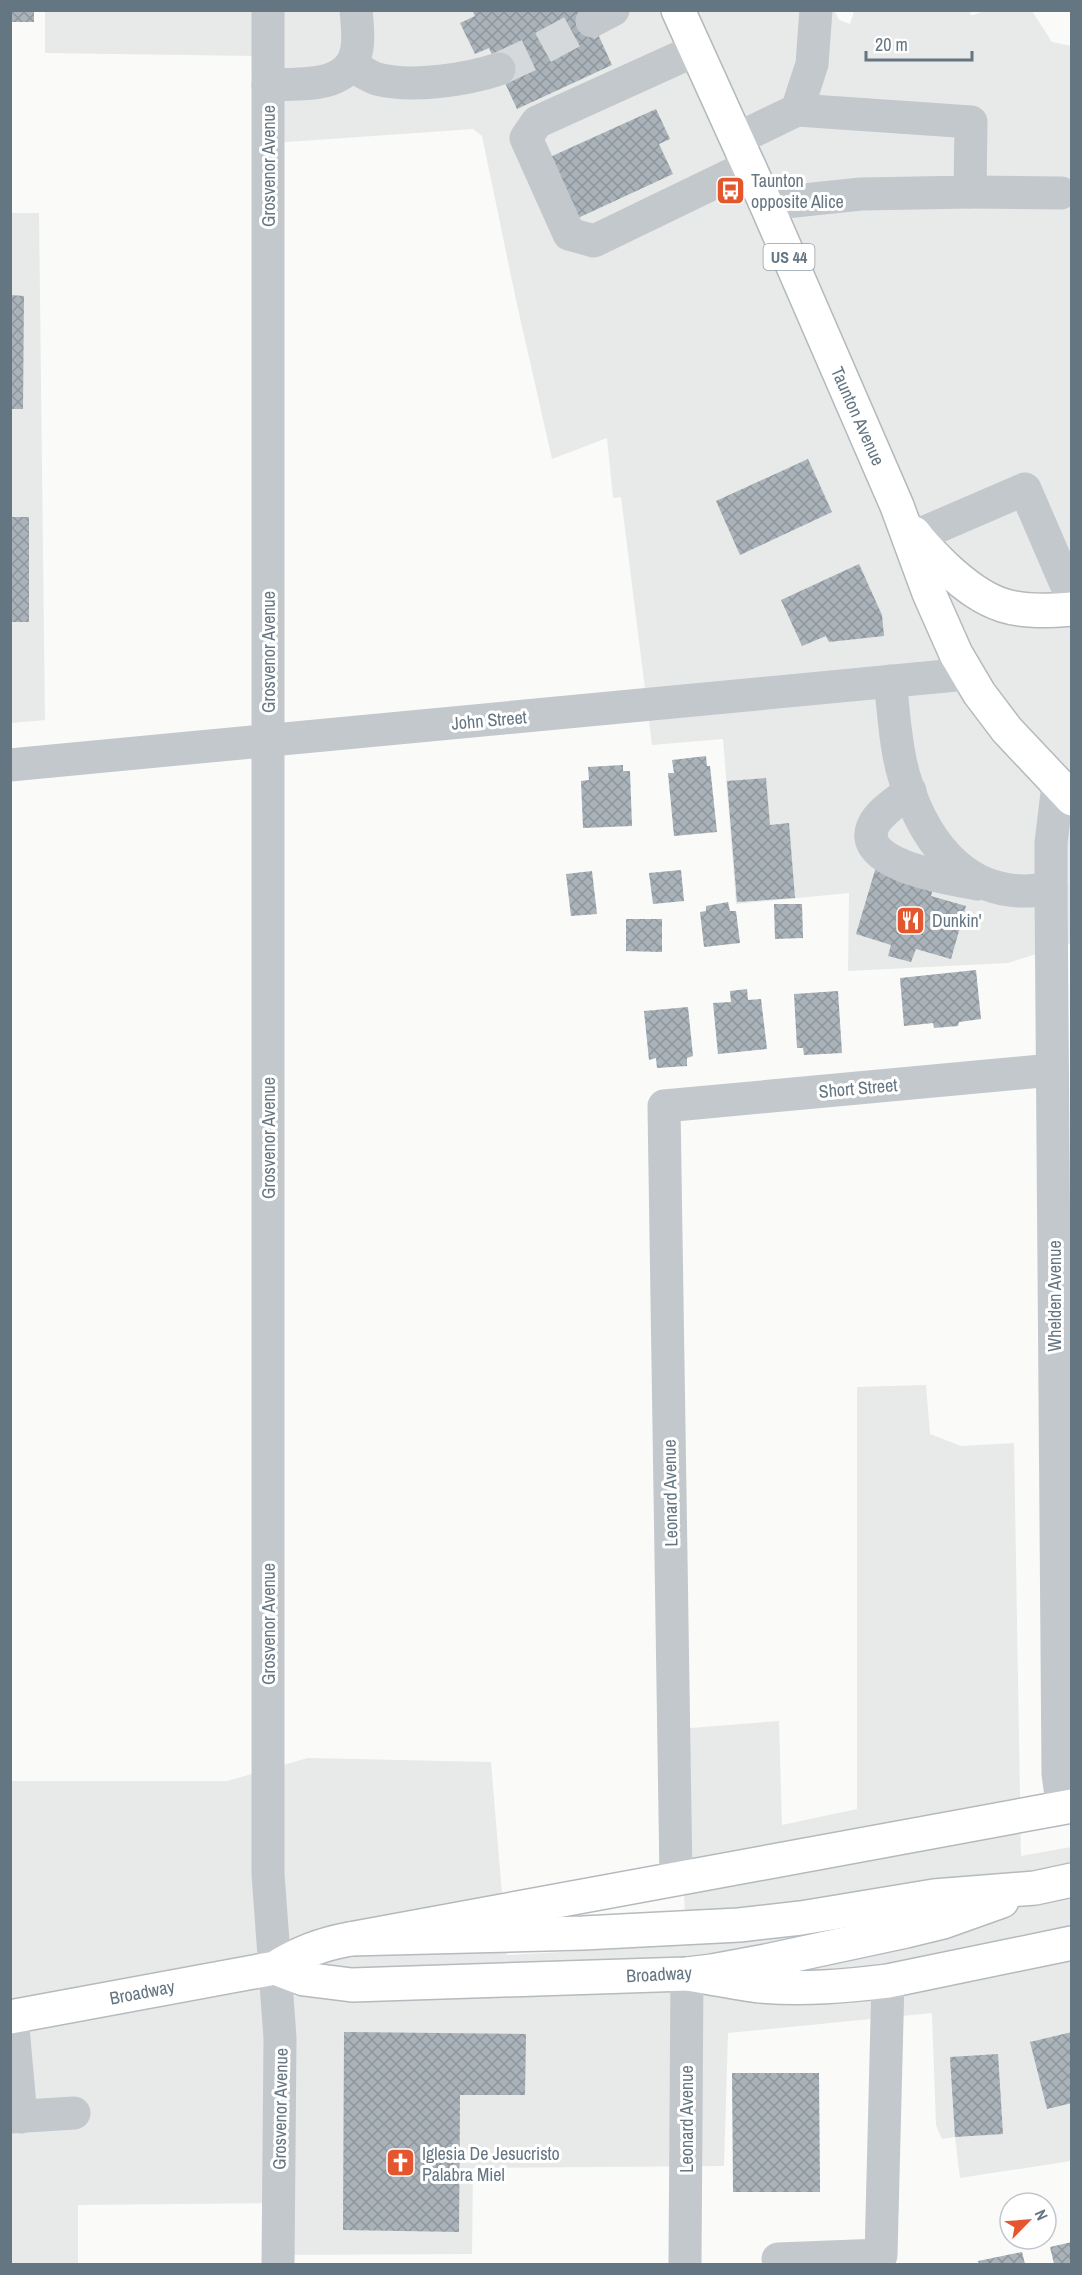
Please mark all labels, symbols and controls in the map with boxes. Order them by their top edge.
scale bar [866,24,972,62]
text: 20 m [875,32,908,57]
street label: Grosvenor Avenue [256,105,281,227]
place label: Taunton opposite Alice [751,168,844,214]
bus stop icon: Taunton opposite Alice [714,174,746,206]
road number: US 44 [764,244,814,270]
street label: Taunton Avenue [825,363,891,469]
street label: Grosvenor Avenue [256,591,281,713]
street label: John Street [450,704,528,736]
restaurant icon: Dunkin' [895,904,927,936]
place label: Dunkin' [932,908,982,933]
street label: Short Street [818,1072,898,1104]
street label: Grosvenor Avenue [256,1077,281,1199]
street label: Whelden Avenue [1042,1240,1067,1352]
street label: Leonard Avenue [657,1439,683,1547]
street label: Grosvenor Avenue [256,1563,281,1685]
street label: Broadway [626,1960,693,1988]
street label: Broadway [107,1973,177,2011]
street label: Grosvenor Avenue [266,2048,294,2170]
street label: Leonard Avenue [674,2065,699,2173]
place label: Iglesia De Jesucristo Palabra Miel [422,2141,560,2187]
church icon: Iglesia De Jesucristo Palabra Miel [385,2147,417,2179]
north arrow [998,2191,1058,2251]
text: N [1030,2206,1054,2224]

